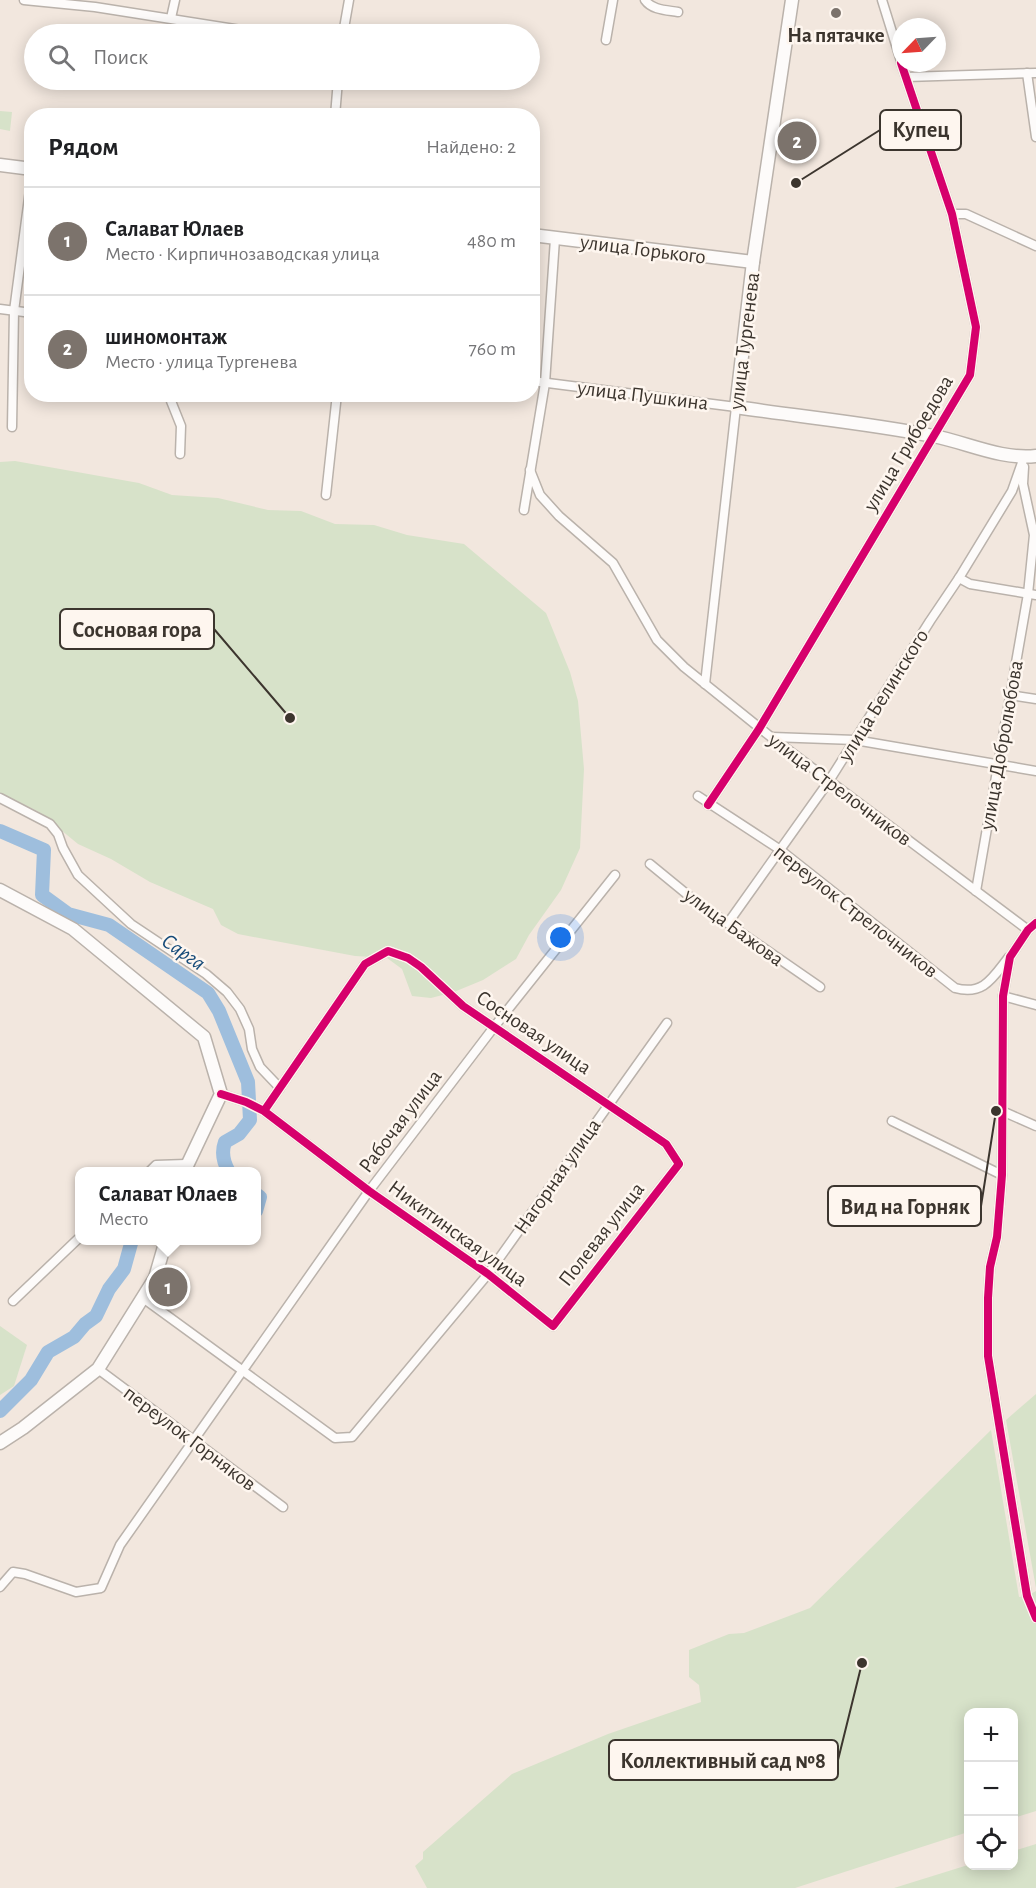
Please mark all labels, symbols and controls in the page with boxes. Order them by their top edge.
marker: На пятачке [829,6,843,20]
north arrow [892,18,946,72]
search box [24,24,540,90]
place label: На пятачке [787,25,885,46]
icon: search [45,41,78,74]
text: Поиск [93,46,148,68]
callout: Купец [880,110,961,150]
pin: 2 [778,118,816,164]
text: Купец [892,119,950,142]
text: Рядом [48,134,119,160]
text: Найдено: 2 [426,137,516,157]
text: Салават Юлаев [105,218,244,240]
text: 1 [64,231,71,251]
text: 480 m [467,231,516,251]
street label: улица Горького [578,231,707,268]
text: Место · Кирпичнозаводская улица [105,244,380,264]
street label: улица Тургенева [726,271,763,412]
text: шиномонтаж [105,326,227,348]
text: 2 [63,339,72,359]
text: 760 m [468,339,516,359]
text: Место · улица Тургенева [105,352,298,372]
street label: улица Грибоедова [859,371,957,516]
street label: улица Пушкина [575,377,710,414]
callout: Сосновая гора [60,609,214,649]
text: Сосновая гора [72,619,202,641]
street label: улица Белинского [834,626,932,766]
street label: улица Добролюбова [976,658,1027,833]
street label: улица Стрелочников [763,728,915,850]
street label: переулок Стрелочников [770,841,942,982]
street label: улица Бажова [679,884,788,971]
your location [546,923,575,952]
water label: Сарга [157,929,209,975]
street label: Сосновая улица [473,986,595,1079]
street label: Рабочая улица [355,1066,446,1177]
street label: Нагорная улица [510,1115,605,1238]
popup [75,1167,261,1245]
street label: Никитинская улица [384,1176,531,1291]
street label: Полевая улица [555,1178,648,1290]
text: Салават Юлаев [99,1183,237,1205]
callout: Вид на Горняк [828,1186,981,1226]
text: Вид на Горняк [840,1196,970,1218]
text: Место [99,1209,148,1229]
pin: 1 [148,1264,188,1310]
street label: переулок Горняков [120,1382,260,1495]
map controls [964,1708,1018,1870]
button: + [964,1708,1018,1762]
callout: Коллективный сад №8 [609,1740,838,1780]
text: Коллективный сад №8 [620,1750,826,1772]
button: − [964,1762,1018,1816]
button: locate [964,1816,1018,1870]

